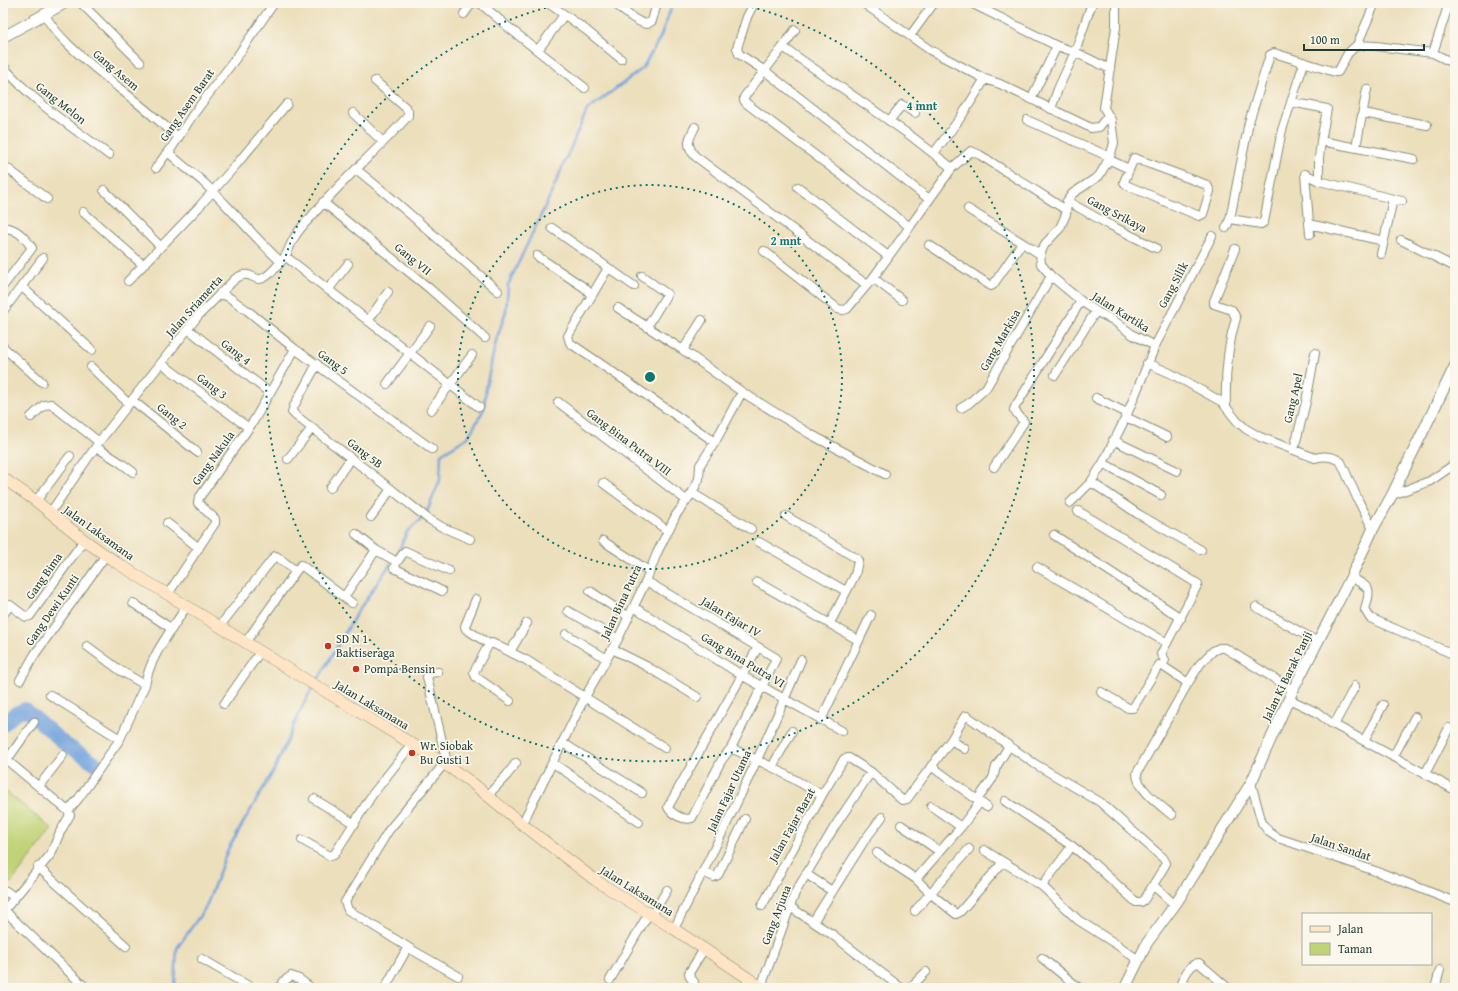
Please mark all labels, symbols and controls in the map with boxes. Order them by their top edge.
scale bar [1304,26,1424,52]
text: 100 m [1310,31,1340,48]
street label: Gang Asem [90,45,143,94]
street label: Gang Asem Barat [155,64,218,145]
street label: Gang Melon [33,78,90,128]
text: 4 mnt [907,97,938,114]
street label: Gang Srikaya [1084,191,1150,237]
text: 2 mnt [771,232,802,249]
street label: Gang VII [391,238,436,279]
street label: Gang Silik [1153,258,1192,311]
street label: Jalan Sriamerta [160,271,226,342]
street label: Jalan Kartika [1088,286,1154,336]
street label: Gang Markisa [975,306,1024,374]
street label: Gang 4 [218,334,255,369]
street label: Gang 5 [315,345,352,379]
street label: Gang 3 [194,369,231,403]
centre of rings [643,370,657,384]
street label: Gang Apel [1279,371,1307,425]
street label: Gang 2 [154,398,191,433]
street label: Gang Bina Putra VIII [583,404,676,479]
street label: Gang Nakula [187,427,238,488]
street label: Gang 5B [344,433,387,472]
street label: Jalan Laksamana [59,500,138,564]
street label: Gang Bima [21,549,66,603]
street label: Jalan Bina Putra [595,561,645,644]
street label: Gang Dewi Kunti [21,570,83,649]
street label: Jalan Fajar IV [696,591,764,641]
street label: Jalan Ki Barak Panji [1257,627,1316,725]
street label: Gang Bina Putra VI [698,628,789,692]
place label: SD N 1 Baktiseraga [336,630,395,661]
marker: SD N 1 Baktiseraga [323,641,333,651]
place label: Pompa Bensin [364,660,435,677]
marker: Pompa Bensin [351,664,361,674]
street label: Jalan Laksamana [330,675,413,734]
place label: Wr. Siobak Bu Gusti 1 [420,737,474,768]
street label: Jalan Fajar Utama [701,747,755,836]
marker: Wr. Siobak Bu Gusti 1 [407,748,417,758]
street label: Jalan Fajar Barat [763,784,819,867]
street label: Jalan Sandat [1307,828,1374,865]
street label: Jalan Laksamana [596,860,678,920]
street label: Gang Arjuna [756,882,795,947]
legend [1302,913,1432,965]
text: Jalan [1336,920,1363,937]
text: Taman [1338,940,1372,957]

